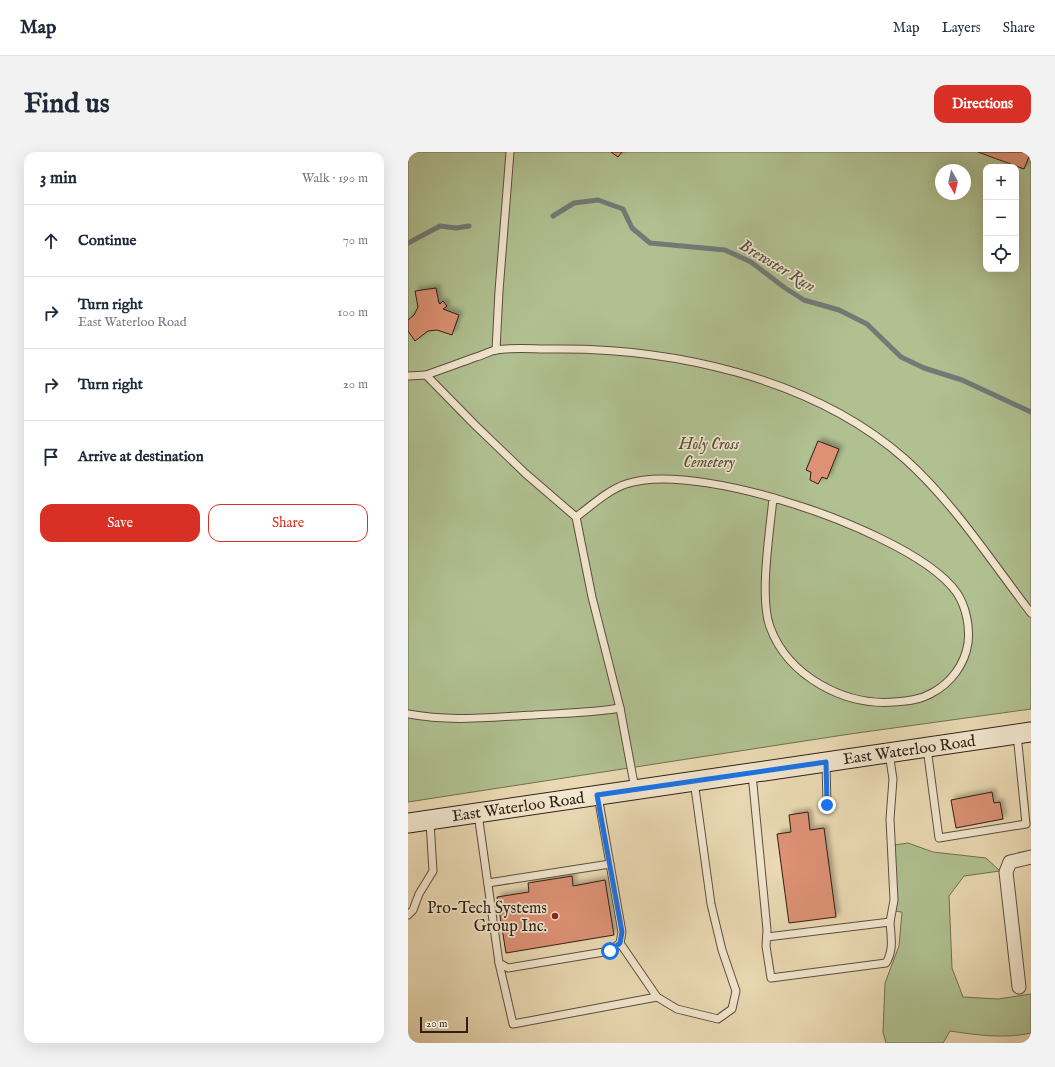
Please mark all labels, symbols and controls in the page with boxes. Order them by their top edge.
text: Map [20,16,56,40]
text: Map [893,19,920,37]
text: Layers [942,19,981,37]
text: Share [1003,19,1035,37]
button: Directions [934,85,1031,123]
text: Find us [24,87,110,122]
north arrow [935,164,971,200]
map controls [983,164,1019,272]
button: + [983,164,1019,200]
text: 3 min [40,168,77,189]
text: Walk · 190 m [302,170,368,187]
button: − [983,200,1019,236]
icon: ahead [40,230,62,252]
text: Continue [78,231,136,250]
text: 70 m [343,232,368,249]
water label: Brewster Run [735,235,819,297]
button: locate [983,236,1019,272]
text: Turn right [78,295,143,314]
icon: right [40,302,62,324]
text: 100 m [338,304,368,321]
text: East Waterloo Road [78,314,187,331]
icon: right [40,374,62,396]
text: Turn right [78,375,143,394]
text: 20 m [343,376,368,393]
park label: Holy Cross Cemetery [678,435,740,473]
icon: arrive [40,446,62,468]
text: Arrive at destination [78,447,204,466]
button: Save [40,504,200,542]
button: Share [208,504,368,542]
street label: East Waterloo Road [842,732,977,770]
street label: East Waterloo Road [451,789,586,827]
route end [818,796,836,814]
place label: Pro-Tech Systems Group Inc. [427,899,547,937]
marker: Pro-Tech Systems Group Inc. [550,911,560,921]
route start [601,942,619,960]
scale bar [420,1015,468,1034]
text: 20 m [426,1017,447,1031]

